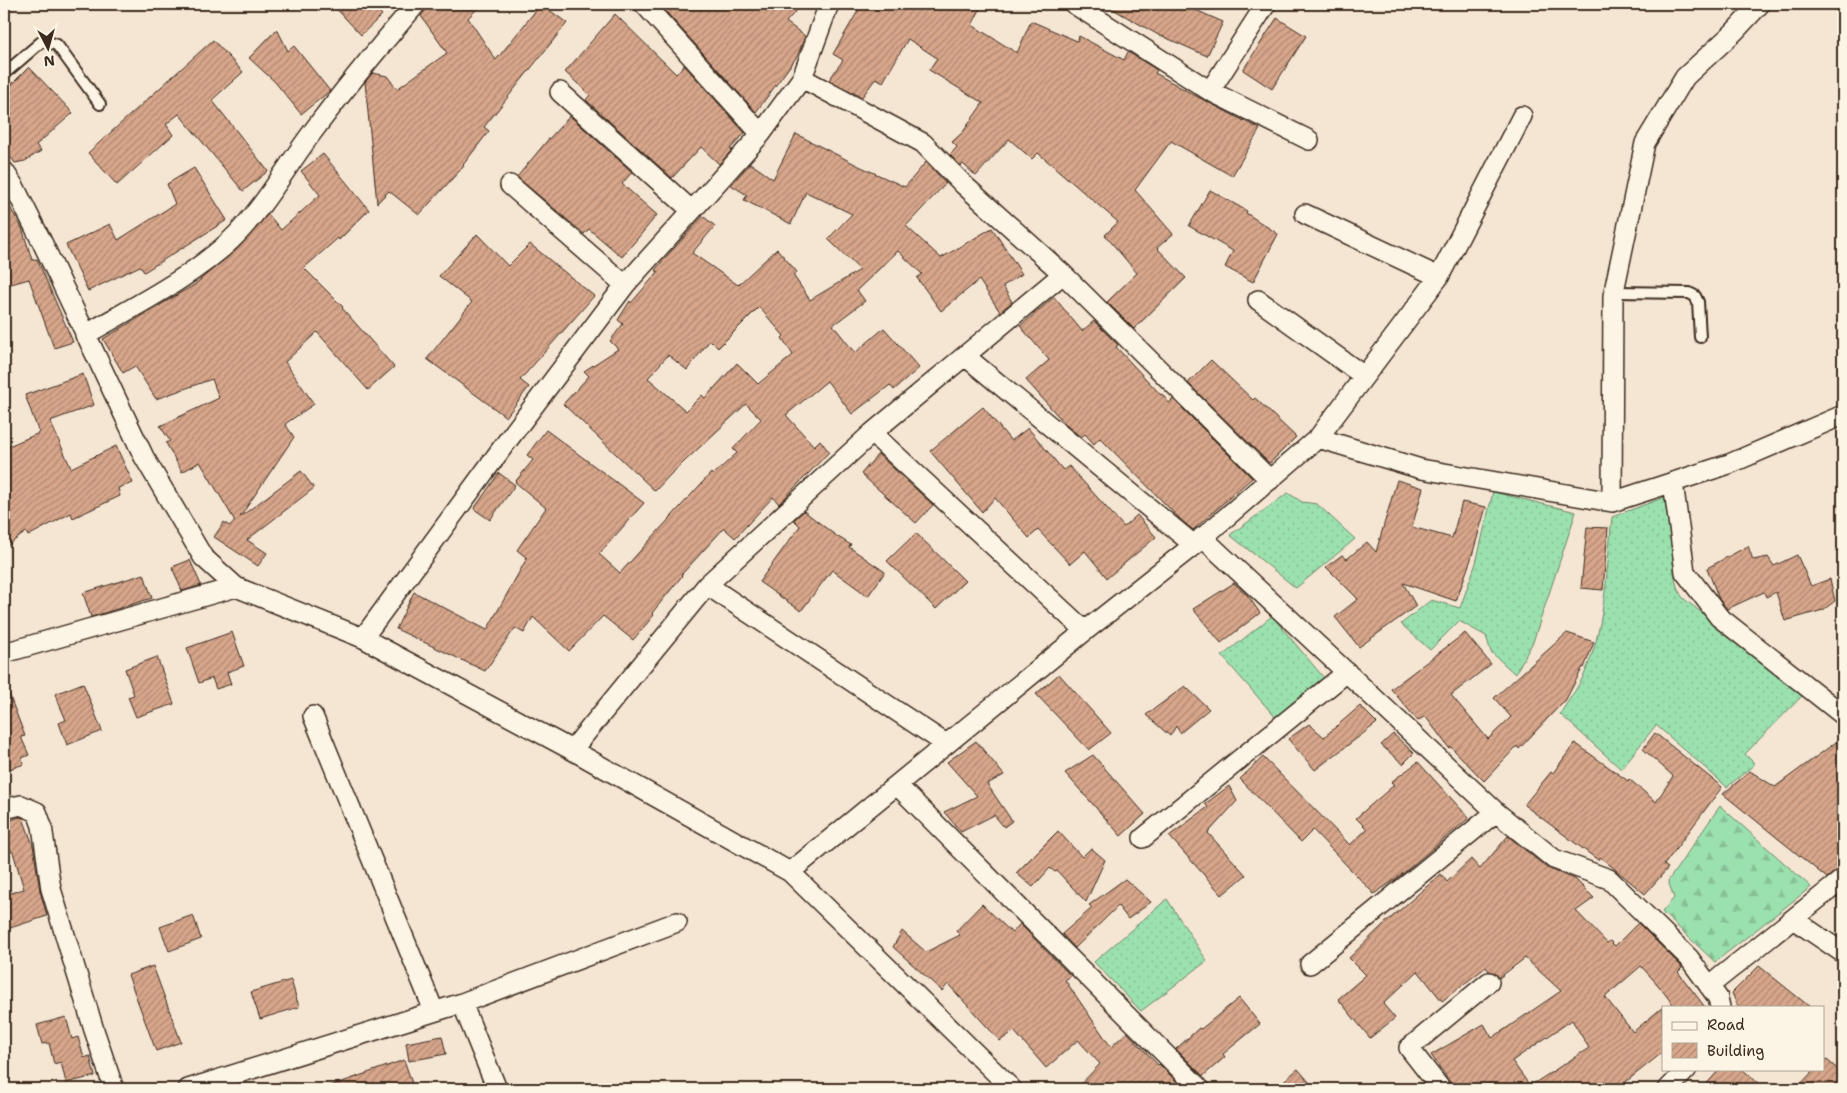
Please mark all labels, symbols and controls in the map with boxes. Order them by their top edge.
north arrow [22,22,72,72]
text: N [43,51,56,70]
legend [1662,1006,1824,1070]
text: Road [1707,1015,1745,1035]
text: Building [1707,1041,1764,1061]

